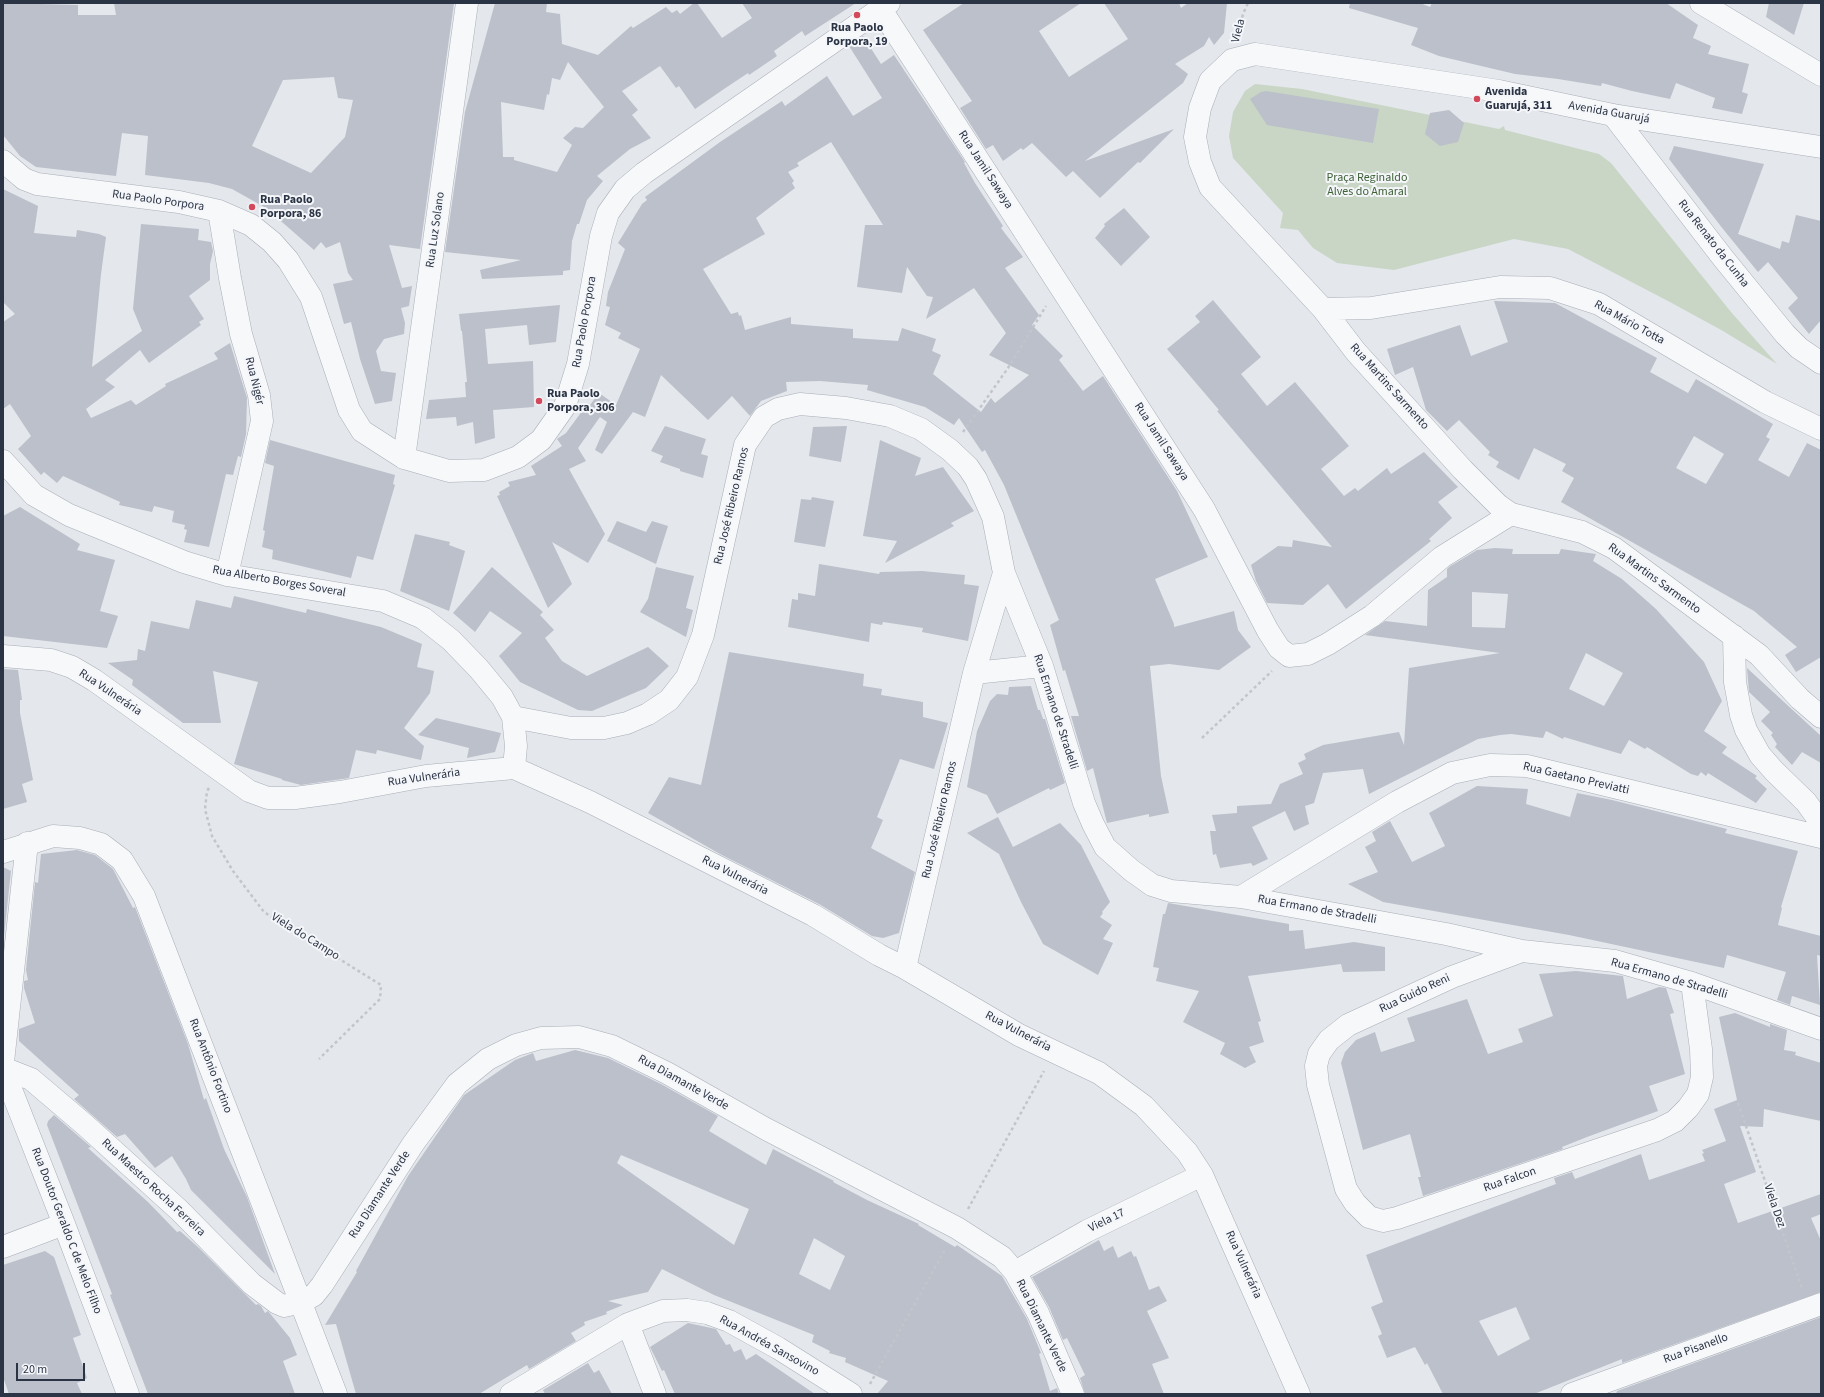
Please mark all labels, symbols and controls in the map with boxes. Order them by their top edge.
marker: Rua Paolo Porpora, 19 [852,10,862,20]
street label: Viela [1229,18,1249,44]
place label: Rua Paolo Porpora, 19 [826,21,888,49]
place label: Avenida Guarujá, 311 [1485,85,1552,113]
marker: Avenida Guarujá, 311 [1472,94,1482,104]
street label: Avenida Guarujá [1567,99,1651,127]
street label: Rua Jamil Sawaya [954,128,1016,212]
park label: Praça Reginaldo Alves do Amaral [1327,171,1407,199]
street label: Rua Paolo Porpora [111,187,205,215]
street label: Rua Luz Solano [424,191,448,269]
place label: Rua Paolo Porpora, 86 [260,193,321,221]
street label: Rua Renato da Cunha [1674,197,1752,291]
marker: Rua Paolo Porpora, 86 [247,202,257,212]
street label: Rua Paolo Porpora [570,275,600,369]
street label: Rua Mário Totta [1591,298,1667,348]
street label: Rua Martins Sarmento [1346,341,1432,433]
street label: Rua Nigér [241,356,267,406]
place label: Rua Paolo Porpora, 306 [547,387,615,415]
marker: Rua Paolo Porpora, 306 [534,396,544,406]
street label: Rua Jamil Sawaya [1130,400,1192,484]
street label: Rua José Ribeiro Ramos [711,446,753,566]
street label: Rua Martins Sarmento [1605,540,1703,618]
street label: Rua Alberto Borges Soveral [211,563,347,601]
street label: Rua Ermano de Stradelli [1030,652,1080,772]
street label: Rua Vulnerária [76,667,144,719]
street label: Rua José Ribeiro Ramos [919,760,961,880]
street label: Rua Gaetano Previatti [1522,760,1630,798]
street label: Rua Vulnerária [387,766,461,790]
street label: Rua Vulnerária [699,853,771,899]
street label: Rua Ermano de Stradelli [1256,892,1378,928]
street label: Viela do Campo [268,910,342,964]
street label: Rua Ermano de Stradelli [1609,955,1729,1003]
street label: Rua Guido Reni [1377,971,1453,1017]
street label: Rua Vulnerária [982,1009,1054,1055]
street label: Rua Antônio Fortino [185,1017,235,1115]
street label: Rua Diamante Verde [635,1052,731,1114]
street label: Rua Maestro Rocha Ferreira [98,1136,208,1240]
street label: Rua Doutor Geraldo C de Melo Filho [28,1146,104,1316]
street label: Rua Diamante Verde [346,1148,414,1242]
street label: Rua Falcon [1482,1164,1538,1196]
street label: Viela Dez [1760,1182,1788,1230]
street label: Viela 17 [1087,1206,1127,1236]
street label: Rua Vulnerária [1222,1229,1264,1301]
street label: Rua Diamante Verde [1012,1277,1070,1375]
street label: Rua Andréa Sansovino [717,1313,821,1379]
street label: Rua Pisanello [1662,1331,1730,1367]
scale bar [18,1355,87,1381]
text: 20 m [23,1361,47,1378]

